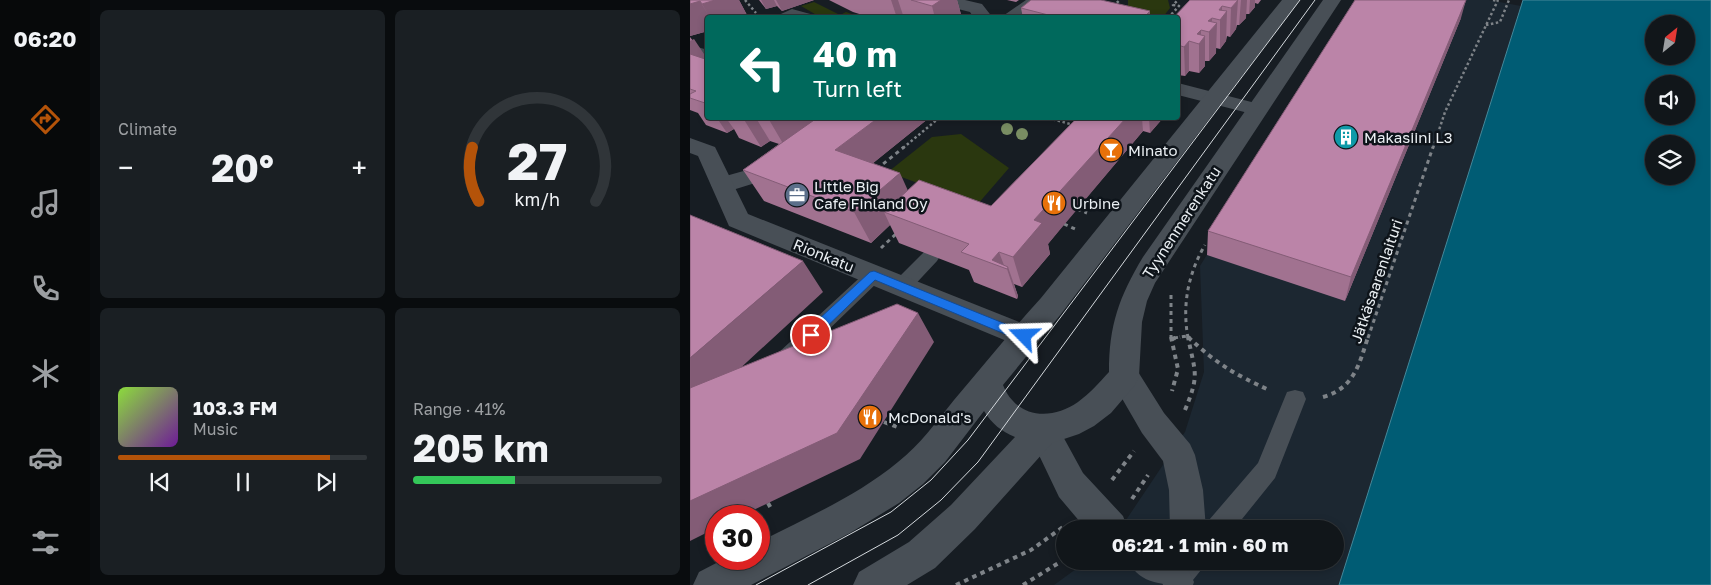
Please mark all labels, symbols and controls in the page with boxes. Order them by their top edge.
north arrow [1645,15,1695,65]
map controls [1645,15,1695,185]
text: 06:20 [13,25,77,52]
text: 40 m [813,33,897,75]
icon: left [730,35,795,100]
text: Turn left [813,75,902,102]
button: sound [1645,75,1695,125]
icon: directions [28,102,63,137]
text: Climate [118,119,177,139]
building icon: Makasiini L3 [1333,124,1359,150]
place label: Makasiini L3 [1364,128,1453,146]
text: 27 [507,129,568,191]
button: layers [1645,135,1695,185]
bar icon: Minato [1098,137,1124,163]
place label: Minato [1128,141,1177,159]
text: 20° [211,145,274,190]
text: − [118,151,133,184]
text: + [352,151,367,184]
street label: Tyynenmerenkatu [1138,163,1224,281]
place label: Little Big Cafe Finland Oy [814,177,928,212]
office icon: Little Big Cafe Finland Oy [784,182,810,208]
icon: music [28,186,63,221]
text: km/h [515,188,560,210]
restaurant icon: Urbine [1041,190,1067,216]
place label: Urbine [1072,194,1120,212]
street label: Jätkäsaarenlaituri [1346,217,1406,345]
street label: Rionkatu [791,235,857,275]
icon: phone [28,271,63,306]
position arrow [997,309,1049,361]
pin [790,314,832,356]
icon: arrive [797,321,825,349]
icon: climate [28,356,63,391]
text: 103.3 FM [193,396,277,419]
text: Range · 41% [413,399,505,419]
restaurant icon: McDonald's [857,404,883,430]
place label: McDonald's [888,408,971,426]
text: Music [193,419,238,439]
text: 205 km [413,425,549,470]
icon: car [28,440,63,475]
icon: previous [146,468,174,496]
icon: pause [229,468,257,496]
icon: next [312,468,340,496]
speed limit sign: 30 [705,505,770,570]
icon: filters [28,525,63,560]
text: 06:21 · 1 min · 60 m [1112,533,1288,556]

